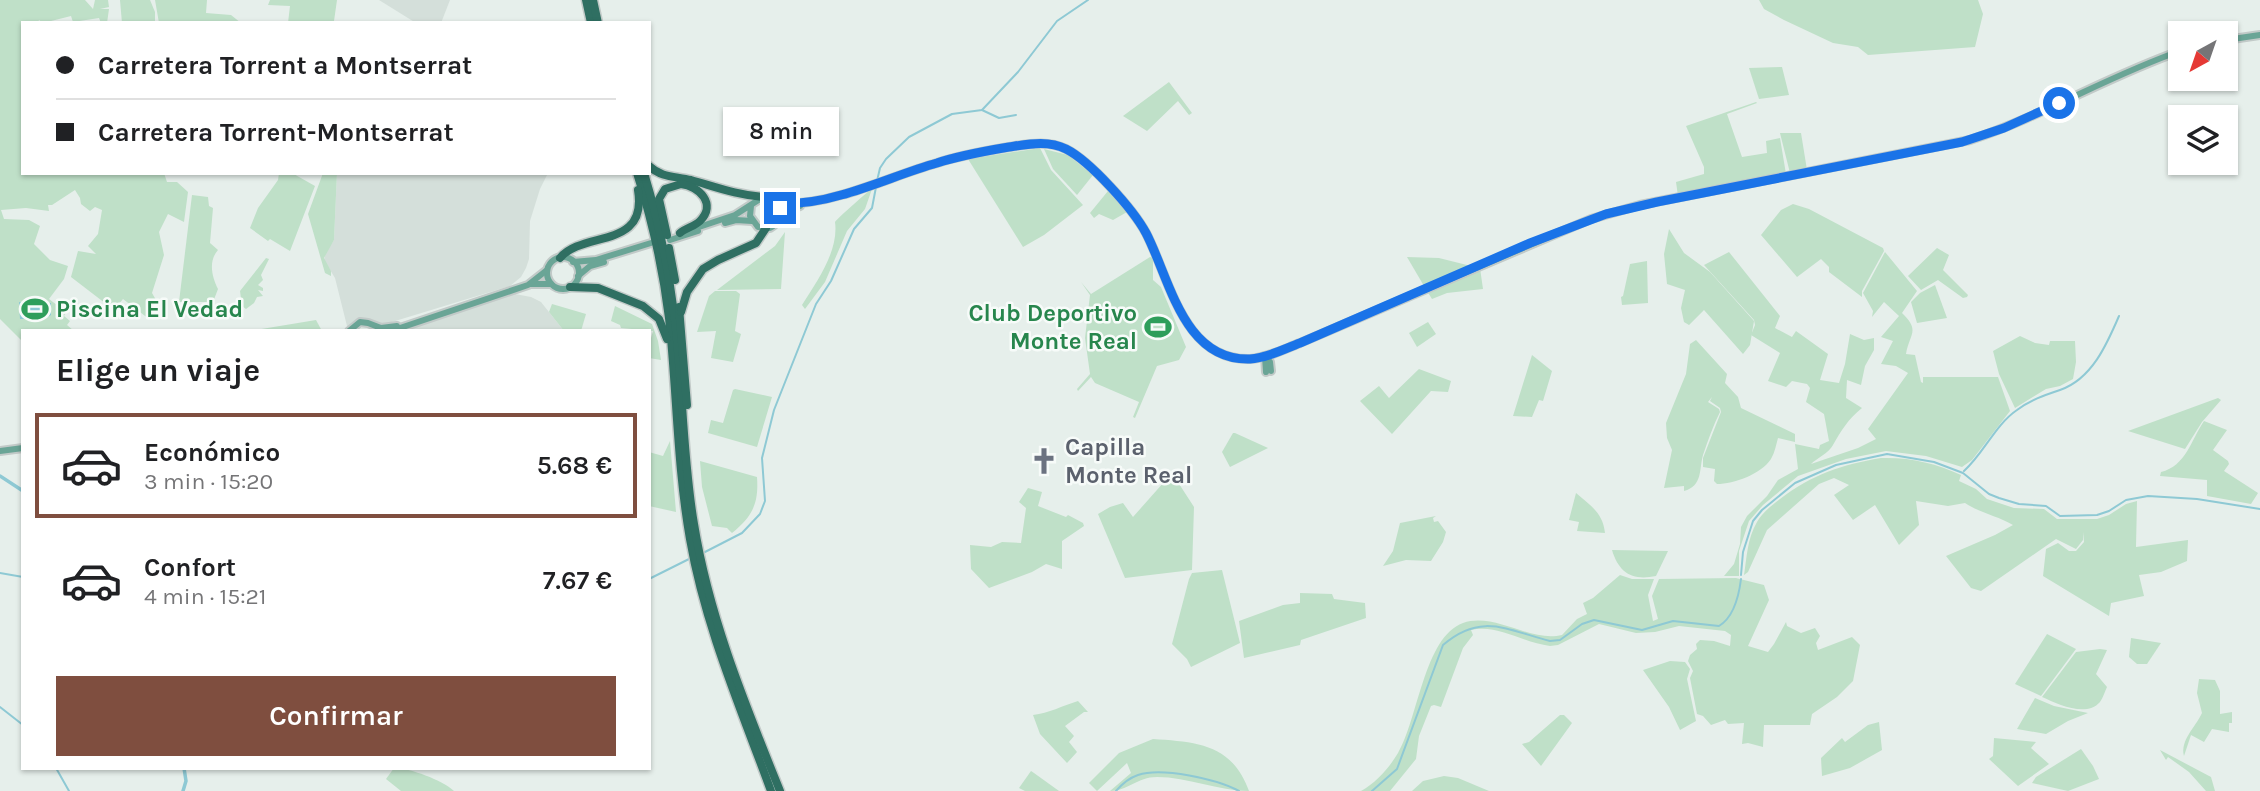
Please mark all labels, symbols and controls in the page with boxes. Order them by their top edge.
north arrow [2168,21,2238,91]
map controls [2168,21,2238,175]
text: Carretera Torrent a Montserrat [98,50,472,81]
route start [2043,87,2075,119]
button: layers [2168,105,2238,175]
callout: 8 min [722,106,838,156]
text: Carretera Torrent-Montserrat [98,117,454,148]
text: 8 min [749,118,813,145]
route end [764,192,796,224]
sports icon: Piscina El Vedad [20,294,50,324]
place label: Piscina El Vedad [56,295,243,323]
place label: Club Deportivo Monte Real [968,299,1137,355]
sports icon: Club Deportivo Monte Real [1143,312,1173,342]
text: Elige un viaje [56,352,260,389]
place label: Capilla Monte Real [1065,433,1192,489]
icon: car [60,434,123,497]
text: Económico [144,437,280,468]
church icon: Capilla Monte Real [1029,446,1059,476]
text: 5.68 € [537,450,612,481]
text: 3 min · 15:20 [144,468,273,495]
icon: car [60,549,123,612]
text: Confort [144,552,236,583]
text: 7.67 € [543,565,612,596]
text: 4 min · 15:21 [144,583,266,610]
button: Confirmar [56,676,616,756]

